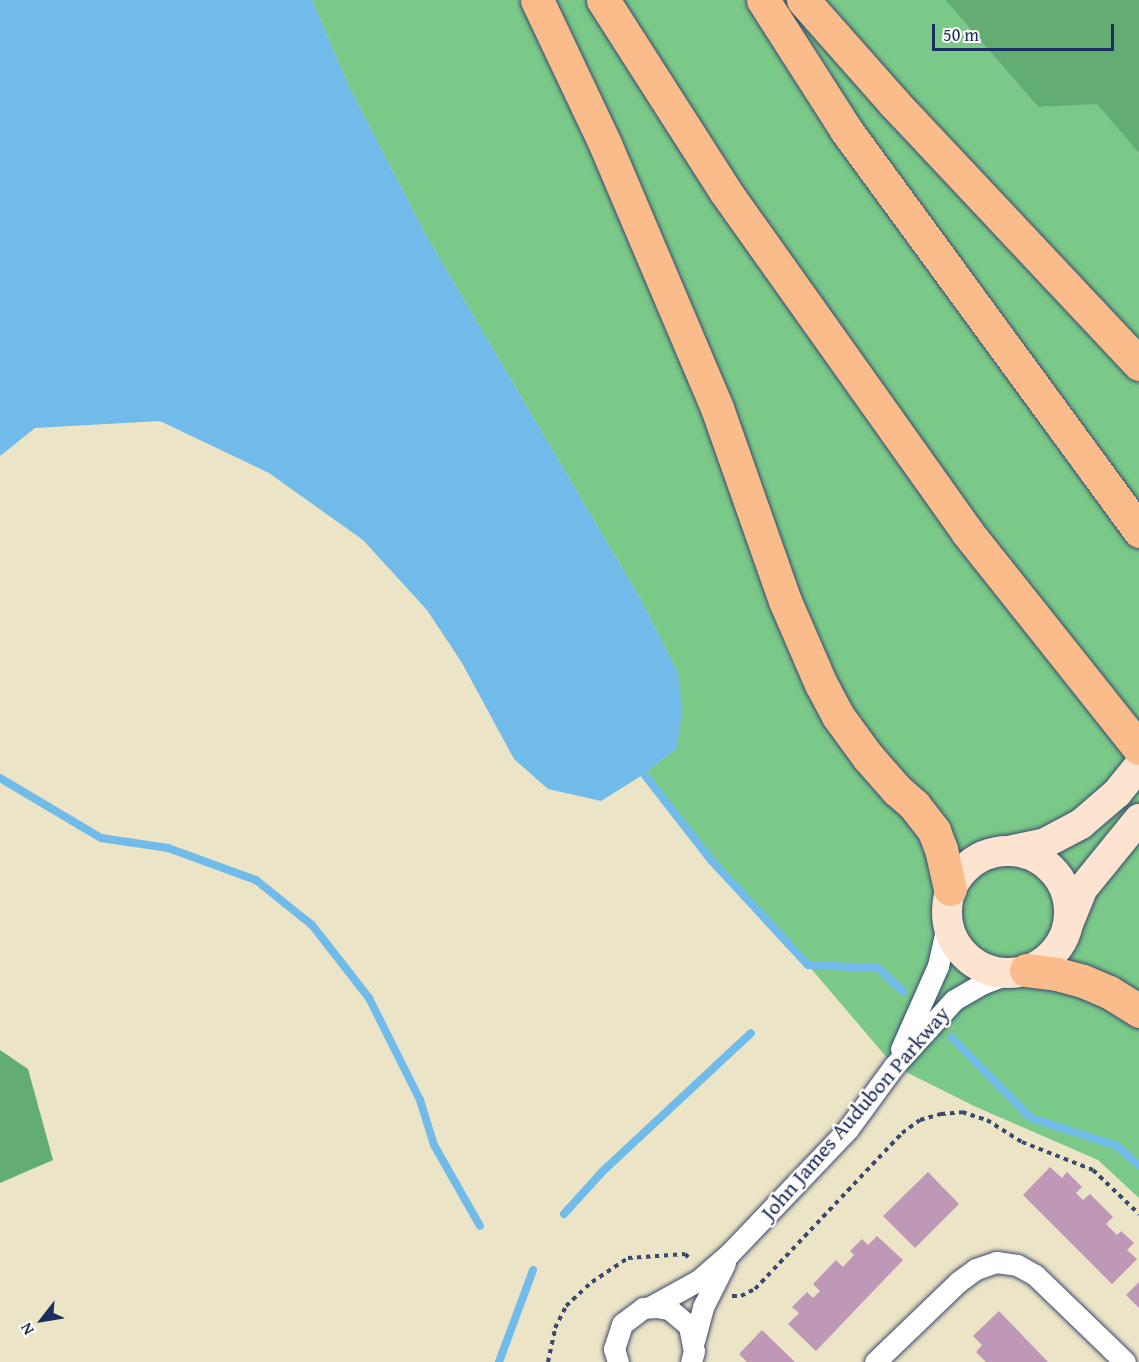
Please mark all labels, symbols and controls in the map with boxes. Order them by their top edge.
scale bar [935,12,1116,50]
text: 50 m [943,21,979,48]
street label: John James Audubon Parkway [755,1001,955,1225]
north arrow [12,1290,72,1350]
text: N [14,1319,40,1340]

